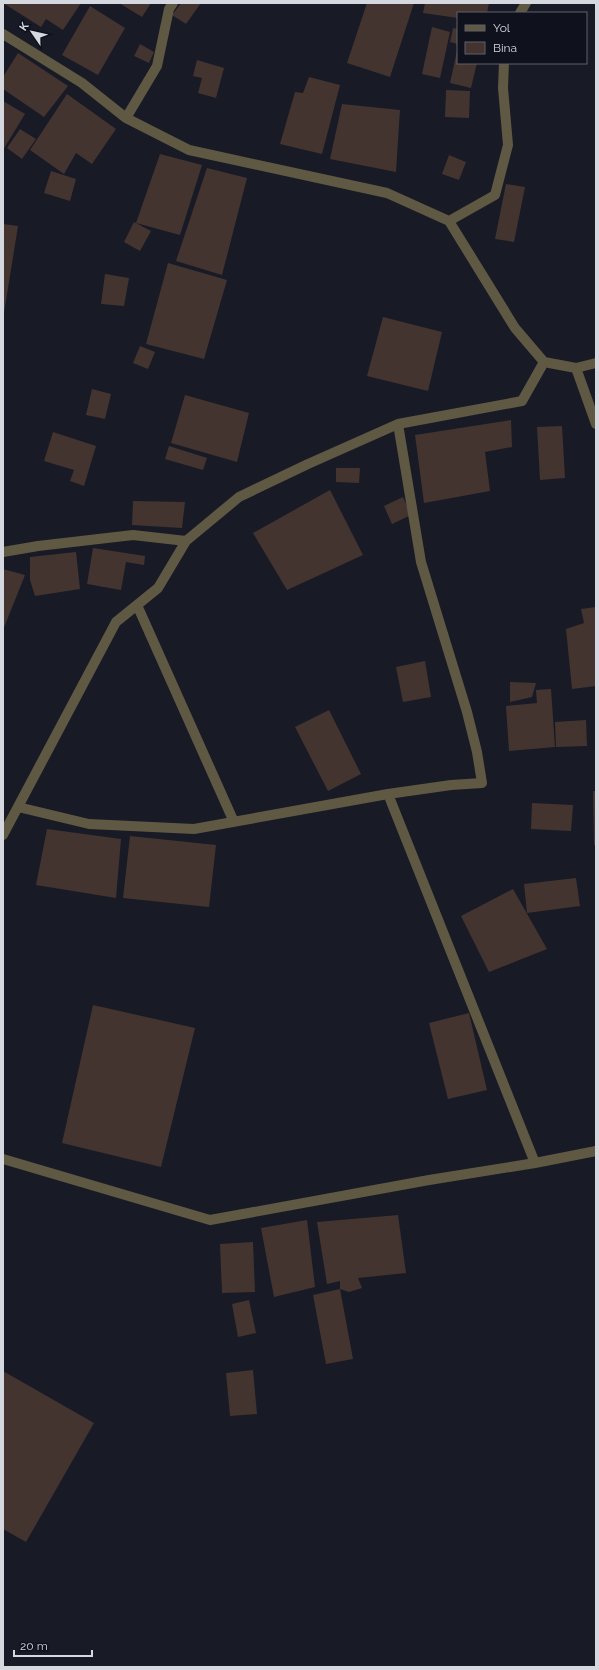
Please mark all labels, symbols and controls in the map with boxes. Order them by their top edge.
north arrow [12,12,52,52]
legend [457,12,587,64]
text: K [17,19,32,33]
text: Yol [493,21,511,35]
text: Bina [493,41,517,55]
scale bar [14,1632,92,1658]
text: 20 m [20,1639,48,1653]

